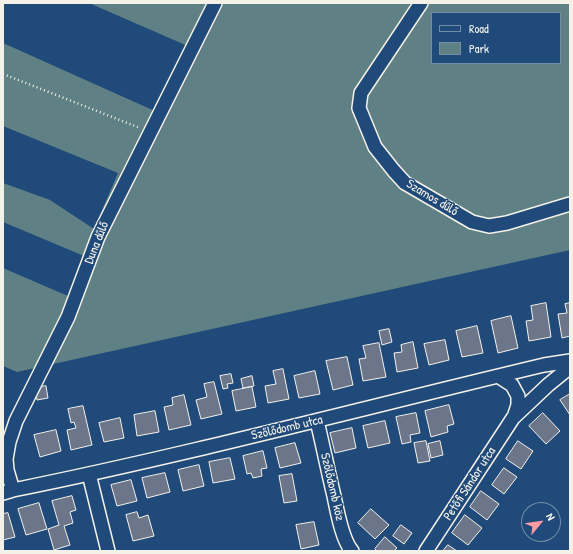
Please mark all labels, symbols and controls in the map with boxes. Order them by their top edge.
legend [431,12,561,64]
text: Road [469,20,489,37]
text: Park [469,40,489,57]
street label: Szamos dűlő [403,176,461,220]
street label: Duna dűlő [81,220,113,266]
street label: Szőlődomb utca [250,412,324,444]
street label: Petőfi Sándor utca [440,444,500,524]
street label: Szőlődomb köz [317,452,347,522]
north arrow [521,502,561,542]
text: N [543,511,558,523]

